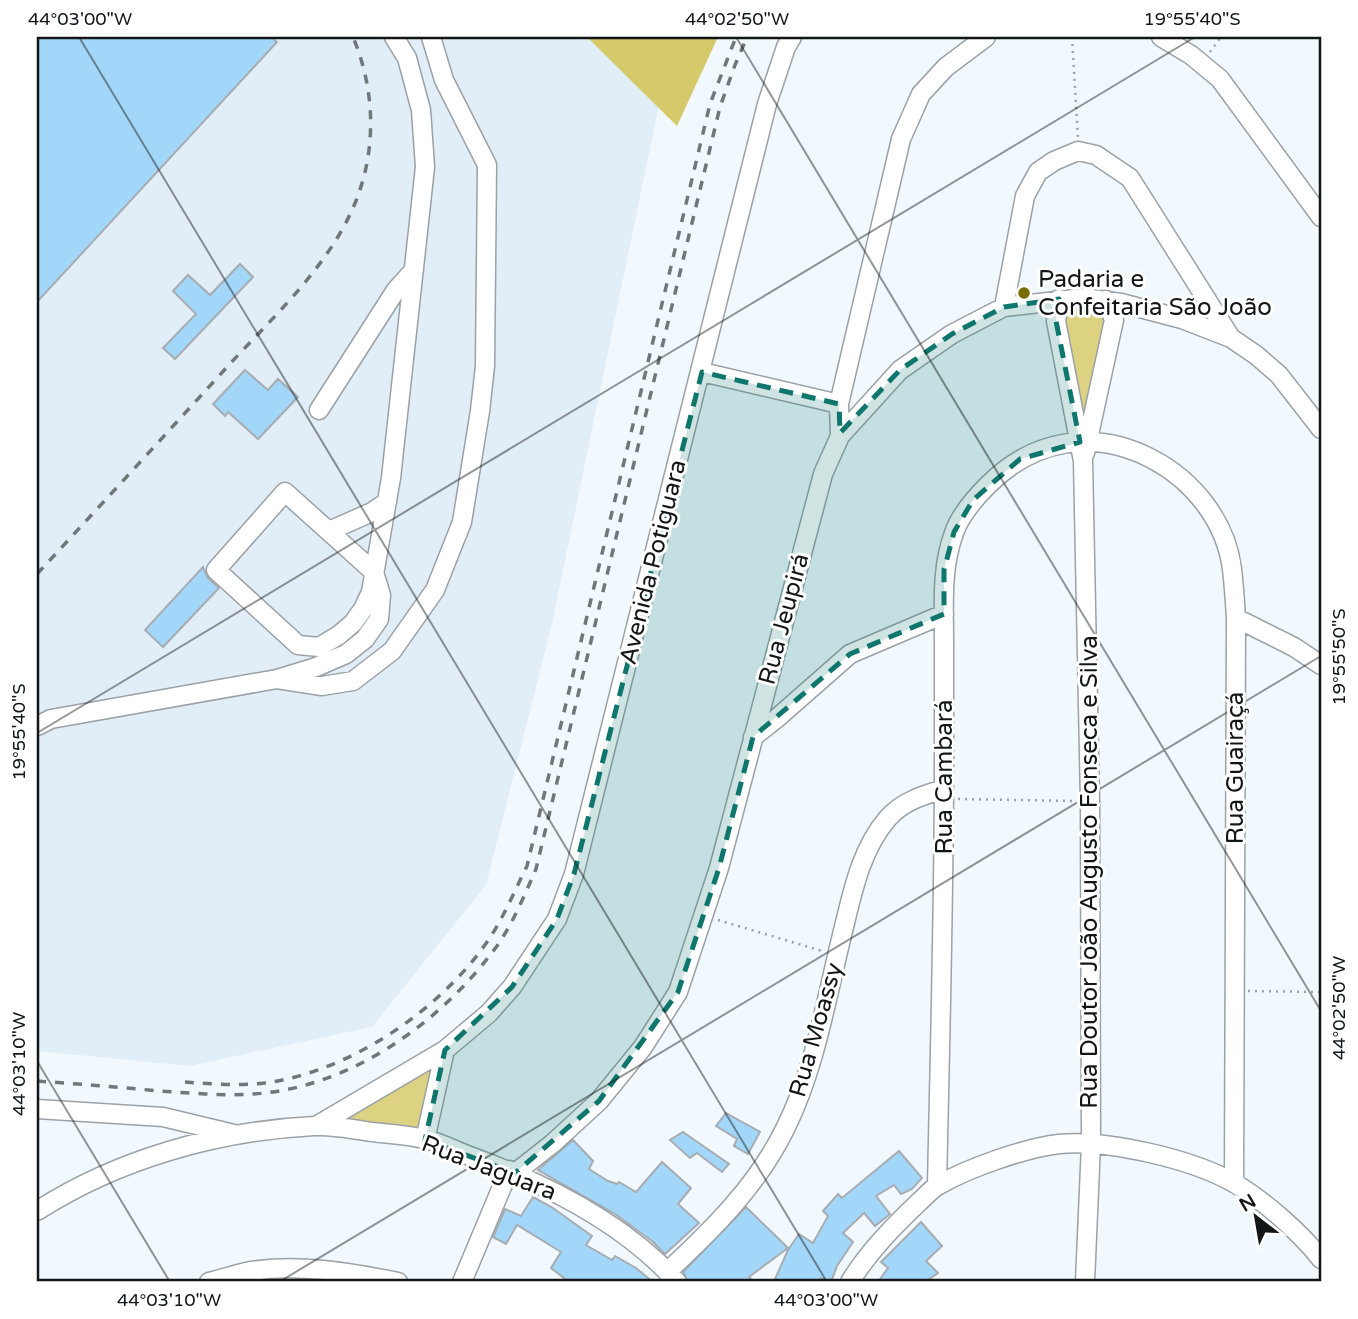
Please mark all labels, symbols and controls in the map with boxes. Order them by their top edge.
text: 44°03'00"W [28,8,132,30]
text: 44°02'50"W [685,8,789,30]
text: 19°55'40"S [1143,8,1241,30]
place label: Padaria e Confeitaria São João [1038,265,1272,322]
marker: Padaria e Confeitaria São João [1016,285,1032,301]
street label: Avenida Potiguara [614,457,692,667]
street label: Rua Jeupirá [753,550,815,688]
text: 19°55'50"S [1328,608,1350,706]
street label: Rua Doutor João Augusto Fonseca e Silva [1075,635,1104,1109]
text: 19°55'40"S [8,683,30,781]
street label: Rua Guairaçá [1221,692,1250,844]
street label: Rua Cambará [930,700,959,854]
text: 44°02'50"W [1328,956,1350,1060]
street label: Rua Moassy [783,959,849,1100]
text: 44°03'10"W [8,1012,30,1116]
street label: Rua Jaguara [417,1129,561,1207]
north arrow [1222,1182,1292,1252]
text: N [1236,1190,1260,1217]
text: 44°03'10"W [117,1289,221,1311]
text: 44°03'00"W [774,1289,878,1311]

